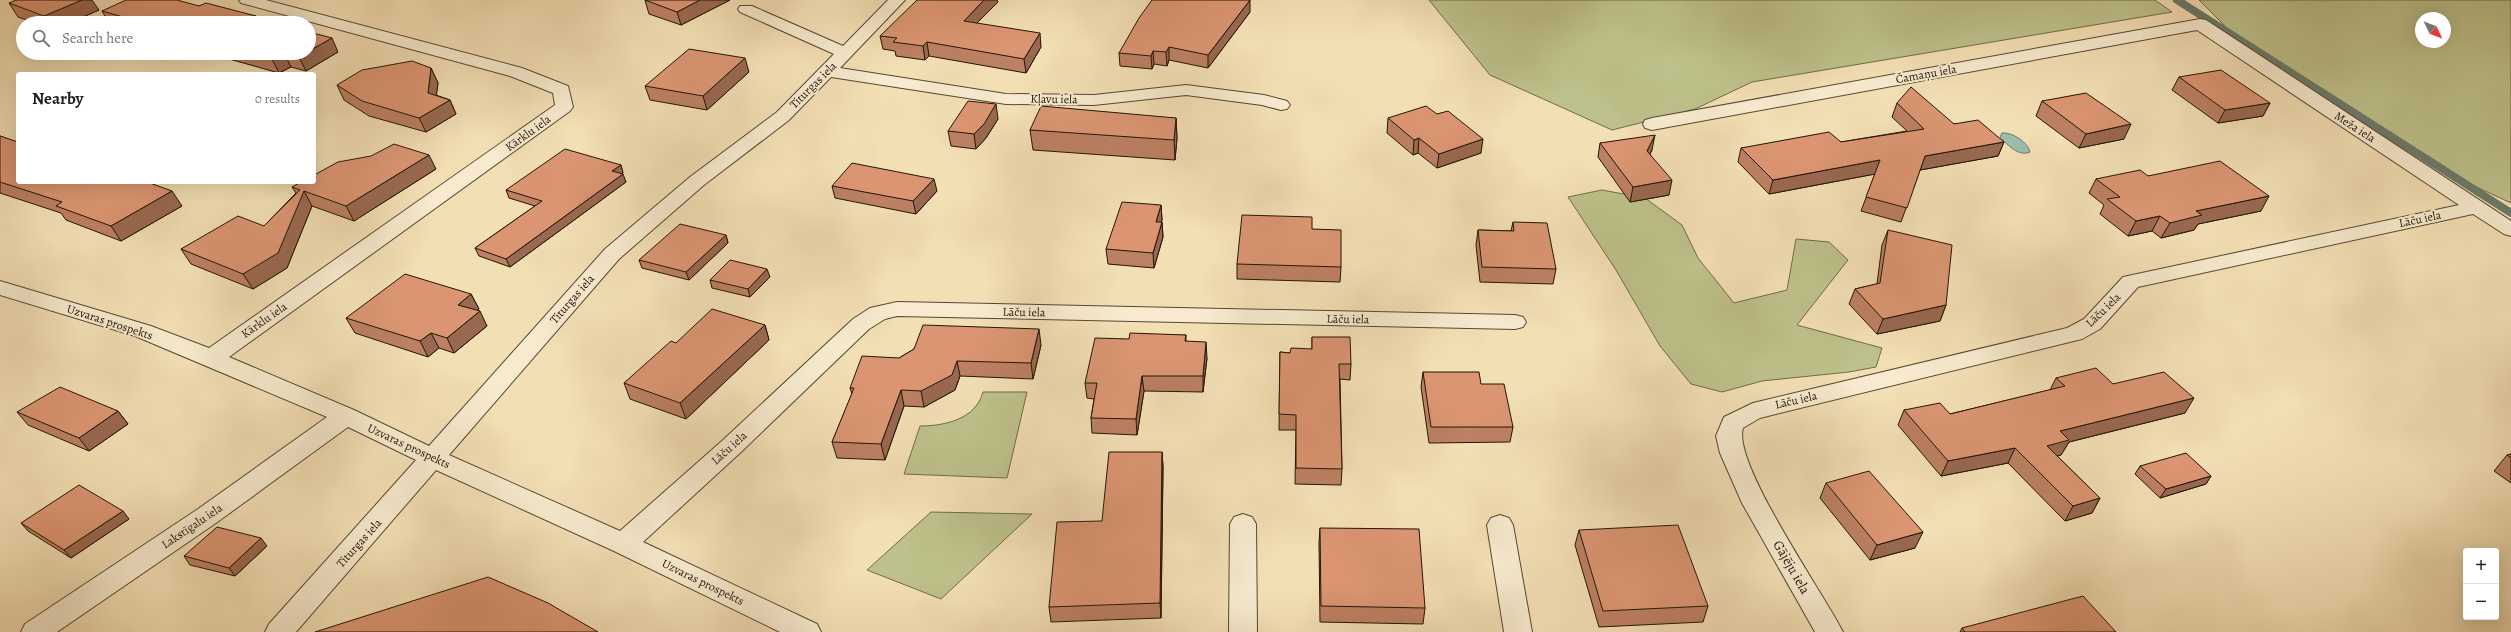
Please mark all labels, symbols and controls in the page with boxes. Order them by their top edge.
north arrow [2415,12,2451,48]
search box [16,16,316,60]
icon: search [30,27,52,49]
text: Search here [62,28,133,48]
street label: Titurgas iela [786,58,840,112]
street label: Čamaņu iela [1894,61,1958,87]
text: Nearby [32,87,83,110]
text: 0 results [255,90,300,107]
street label: Kļavu iela [1030,91,1078,107]
street label: Meža iela [2331,108,2379,146]
street label: Kārklu iela [502,111,554,155]
street label: Lāču iela [2397,207,2443,231]
street label: Titurgas iela [546,271,598,327]
street label: Lāču iela [2082,289,2124,331]
street label: Kārklu iela [238,298,290,342]
street label: Uzvaras prospekts [65,301,155,344]
street label: Lāču iela [1002,304,1046,320]
street label: Lāču iela [1326,311,1370,327]
street label: Lāču iela [1773,387,1819,413]
street label: Uzvaras prospekts [365,420,453,472]
street label: Lāču iela [708,427,751,468]
street label: Lakstīgalu iela [158,499,226,552]
street label: Titurgas iela [333,515,385,571]
street label: Gājēju iela [1768,537,1815,598]
map controls [2463,548,2499,620]
button: + [2463,548,2499,584]
street label: Uzvaras prospekts [659,555,747,609]
button: − [2463,584,2499,620]

